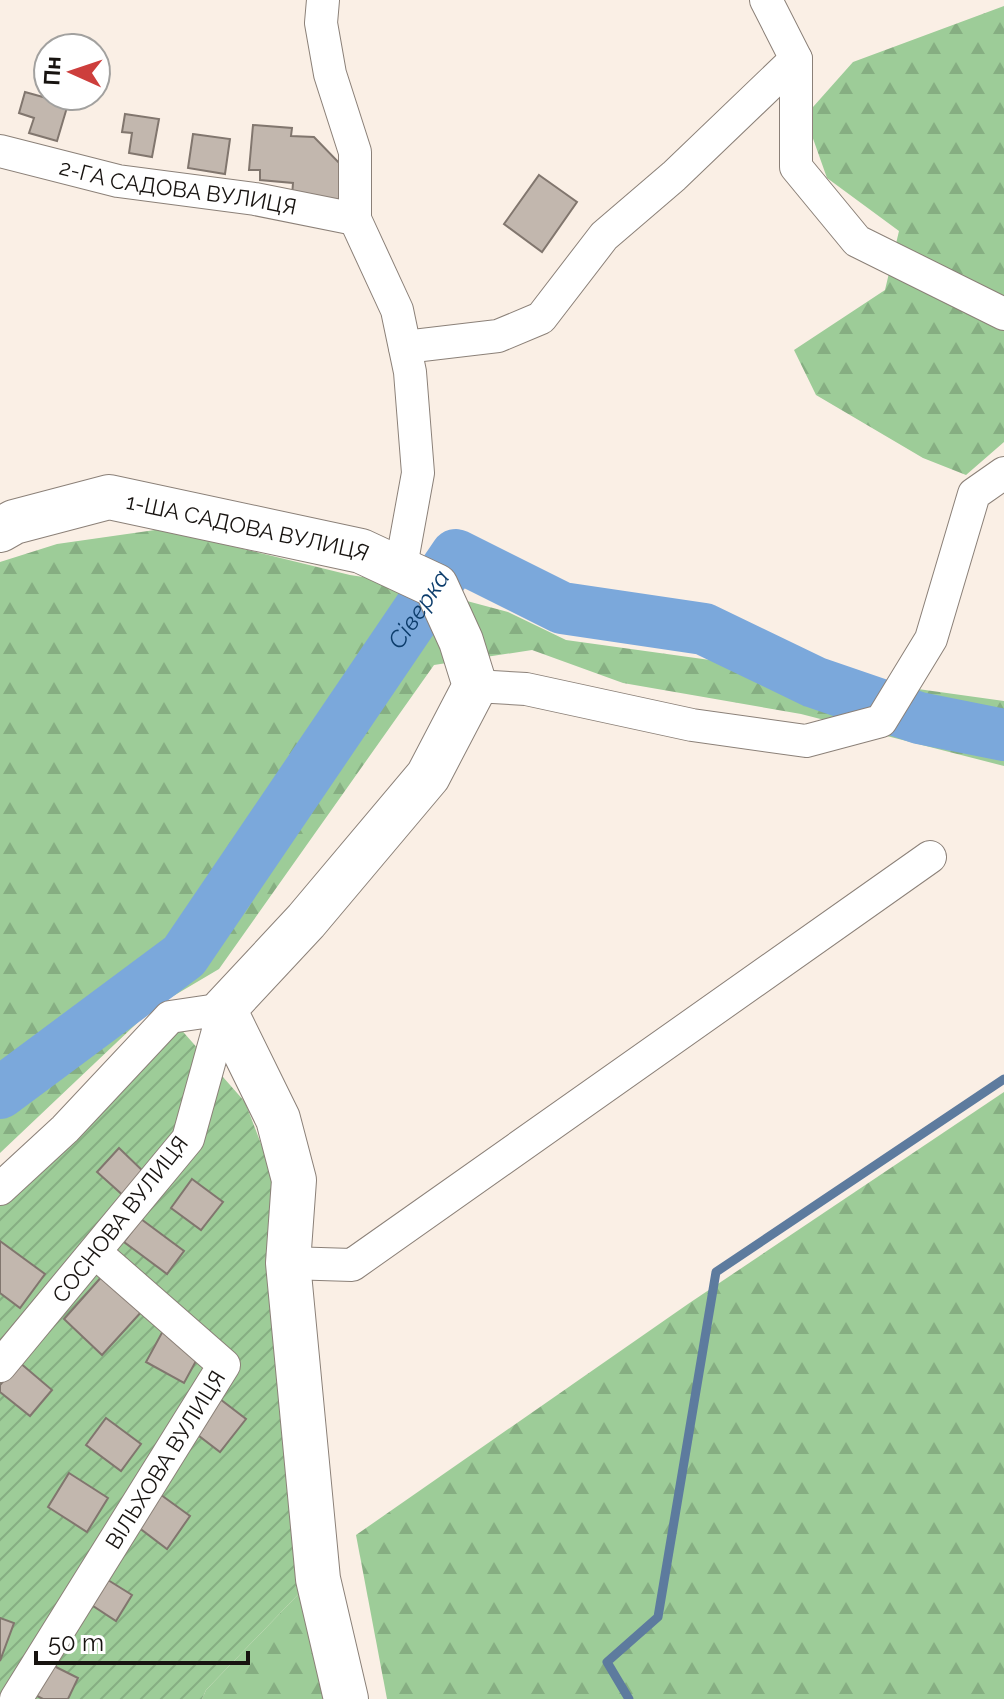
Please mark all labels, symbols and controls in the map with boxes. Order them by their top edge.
north arrow [32,32,112,112]
text: Пн [38,56,66,86]
street label: 2-ГА САДОВА ВУЛИЦЯ [57,154,299,220]
street label: 1-ША САДОВА ВУЛИЦЯ [124,488,373,566]
water label: Сіверка [381,564,456,654]
street label: СОСНОВА ВУЛИЦЯ [47,1130,193,1308]
street label: ВІЛЬХОВА ВУЛИЦЯ [100,1366,230,1554]
scale bar [36,1615,248,1665]
text: 50 m [48,1628,104,1657]

